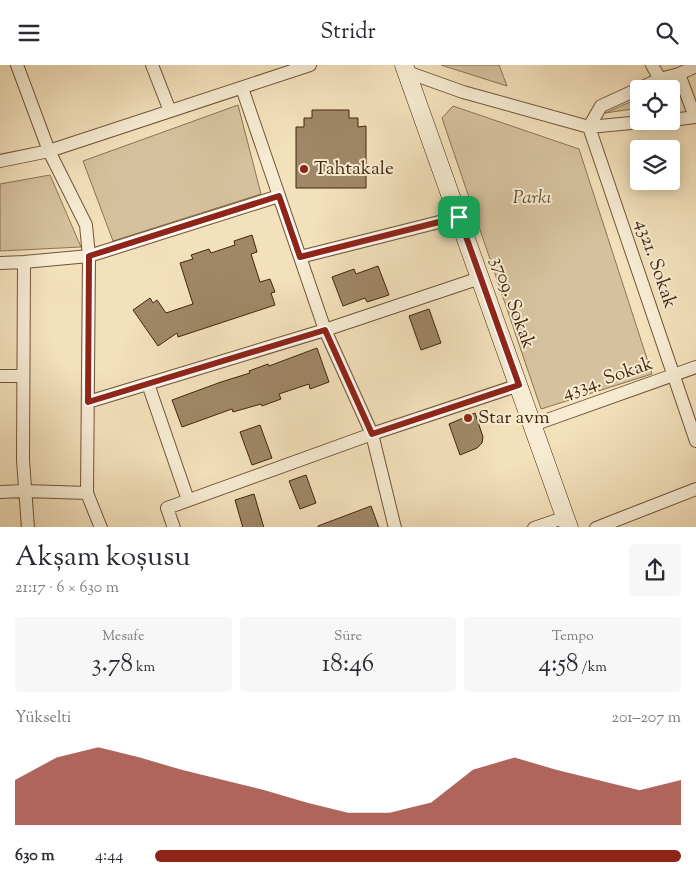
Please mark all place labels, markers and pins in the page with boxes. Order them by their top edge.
place label: Tahtakale [314,156,394,183]
marker: Tahtakale [298,163,310,175]
pin [438,196,480,238]
place label: Star avm [478,405,550,432]
marker: Star avm [462,412,474,424]

